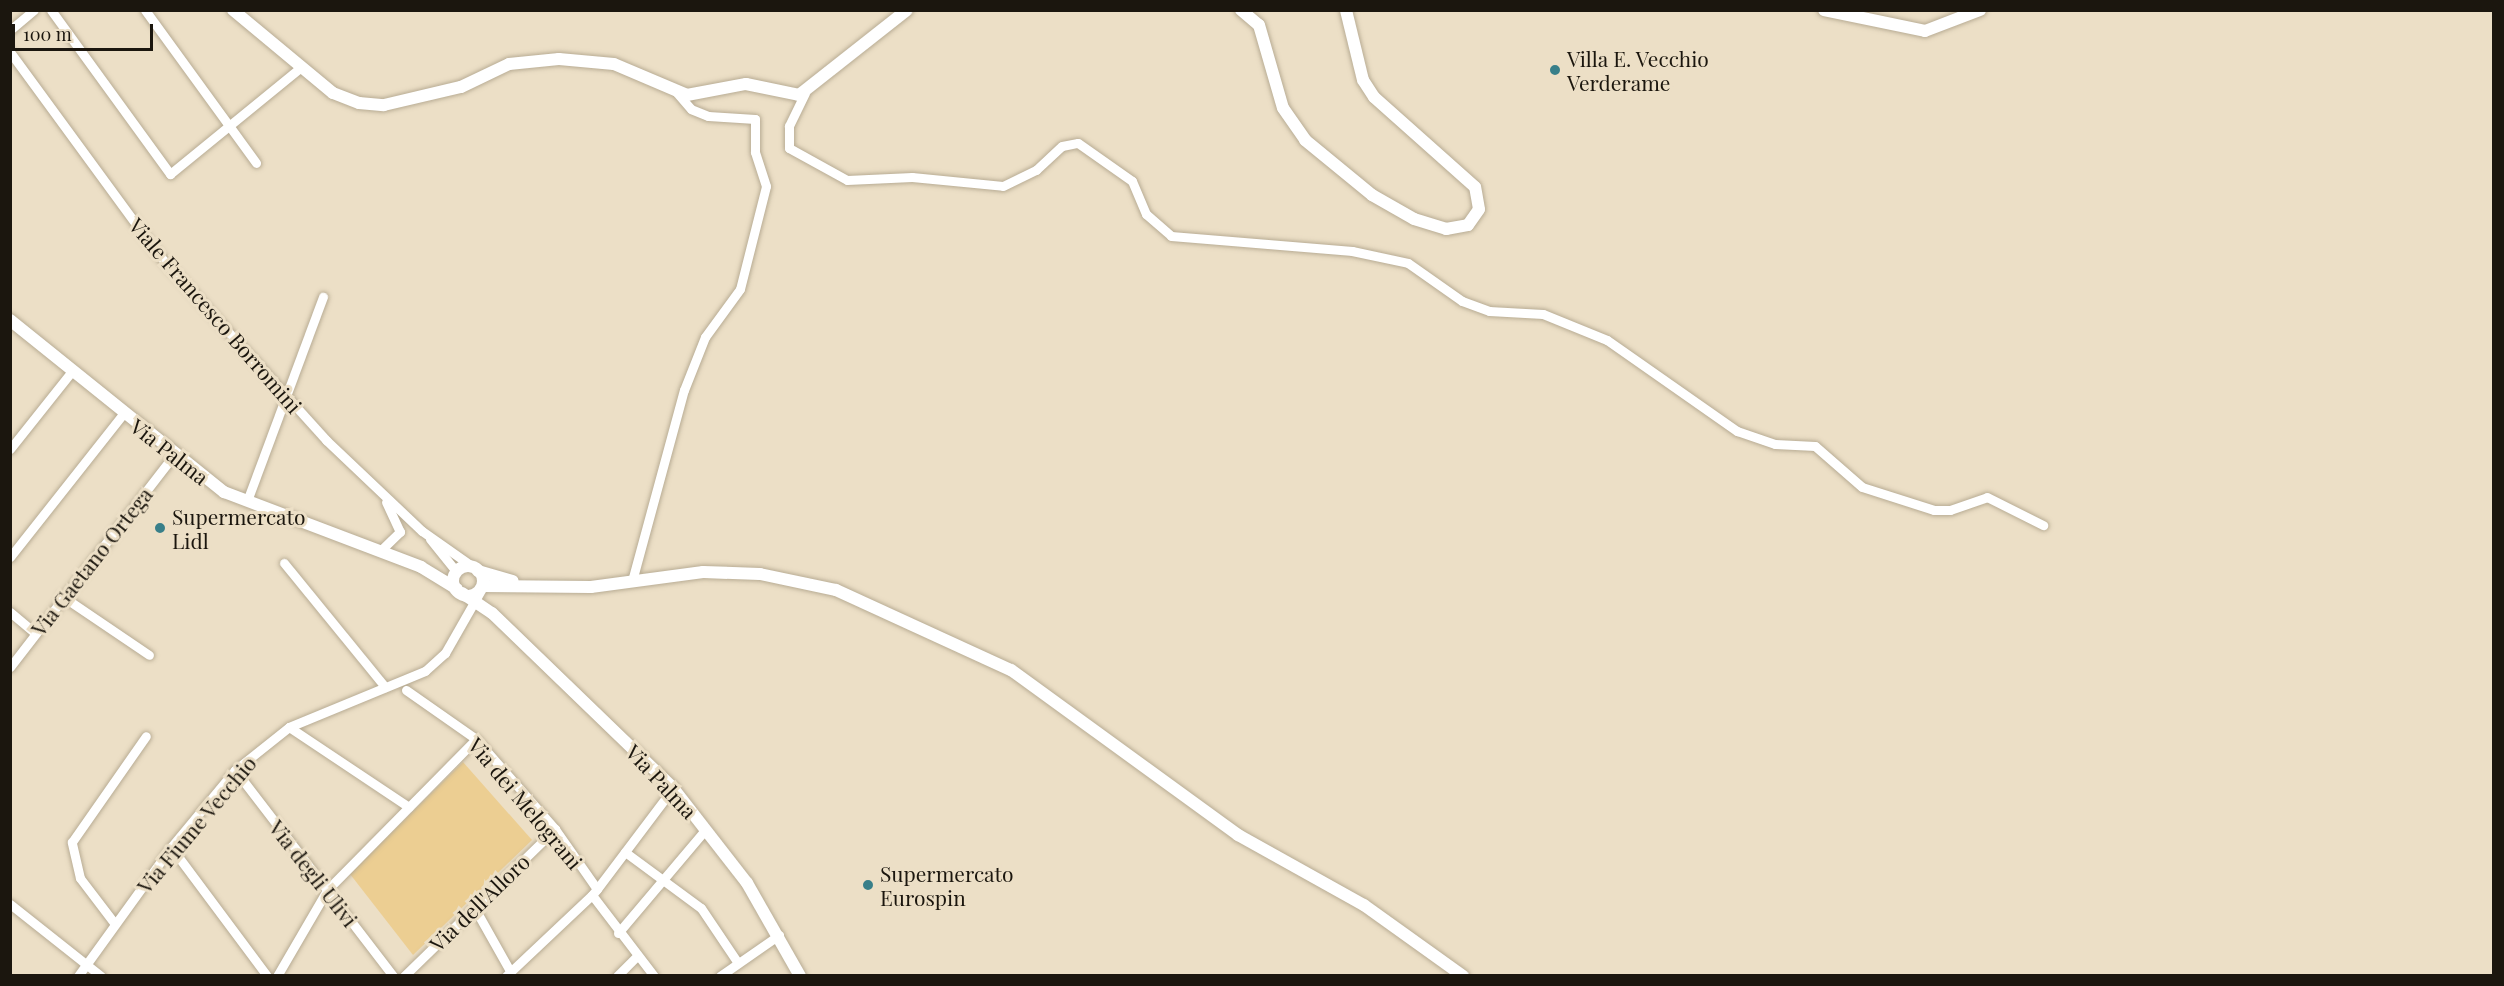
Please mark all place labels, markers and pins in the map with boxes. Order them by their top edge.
place label: Villa E. Vecchio Verderame [1567,45,1710,95]
marker: Villa E. Vecchio Verderame [1548,63,1562,77]
place label: Supermercato Lidl [172,503,306,553]
marker: Supermercato Lidl [153,521,167,535]
place label: Supermercato Eurospin [880,860,1014,910]
marker: Supermercato Eurospin [861,878,875,892]

